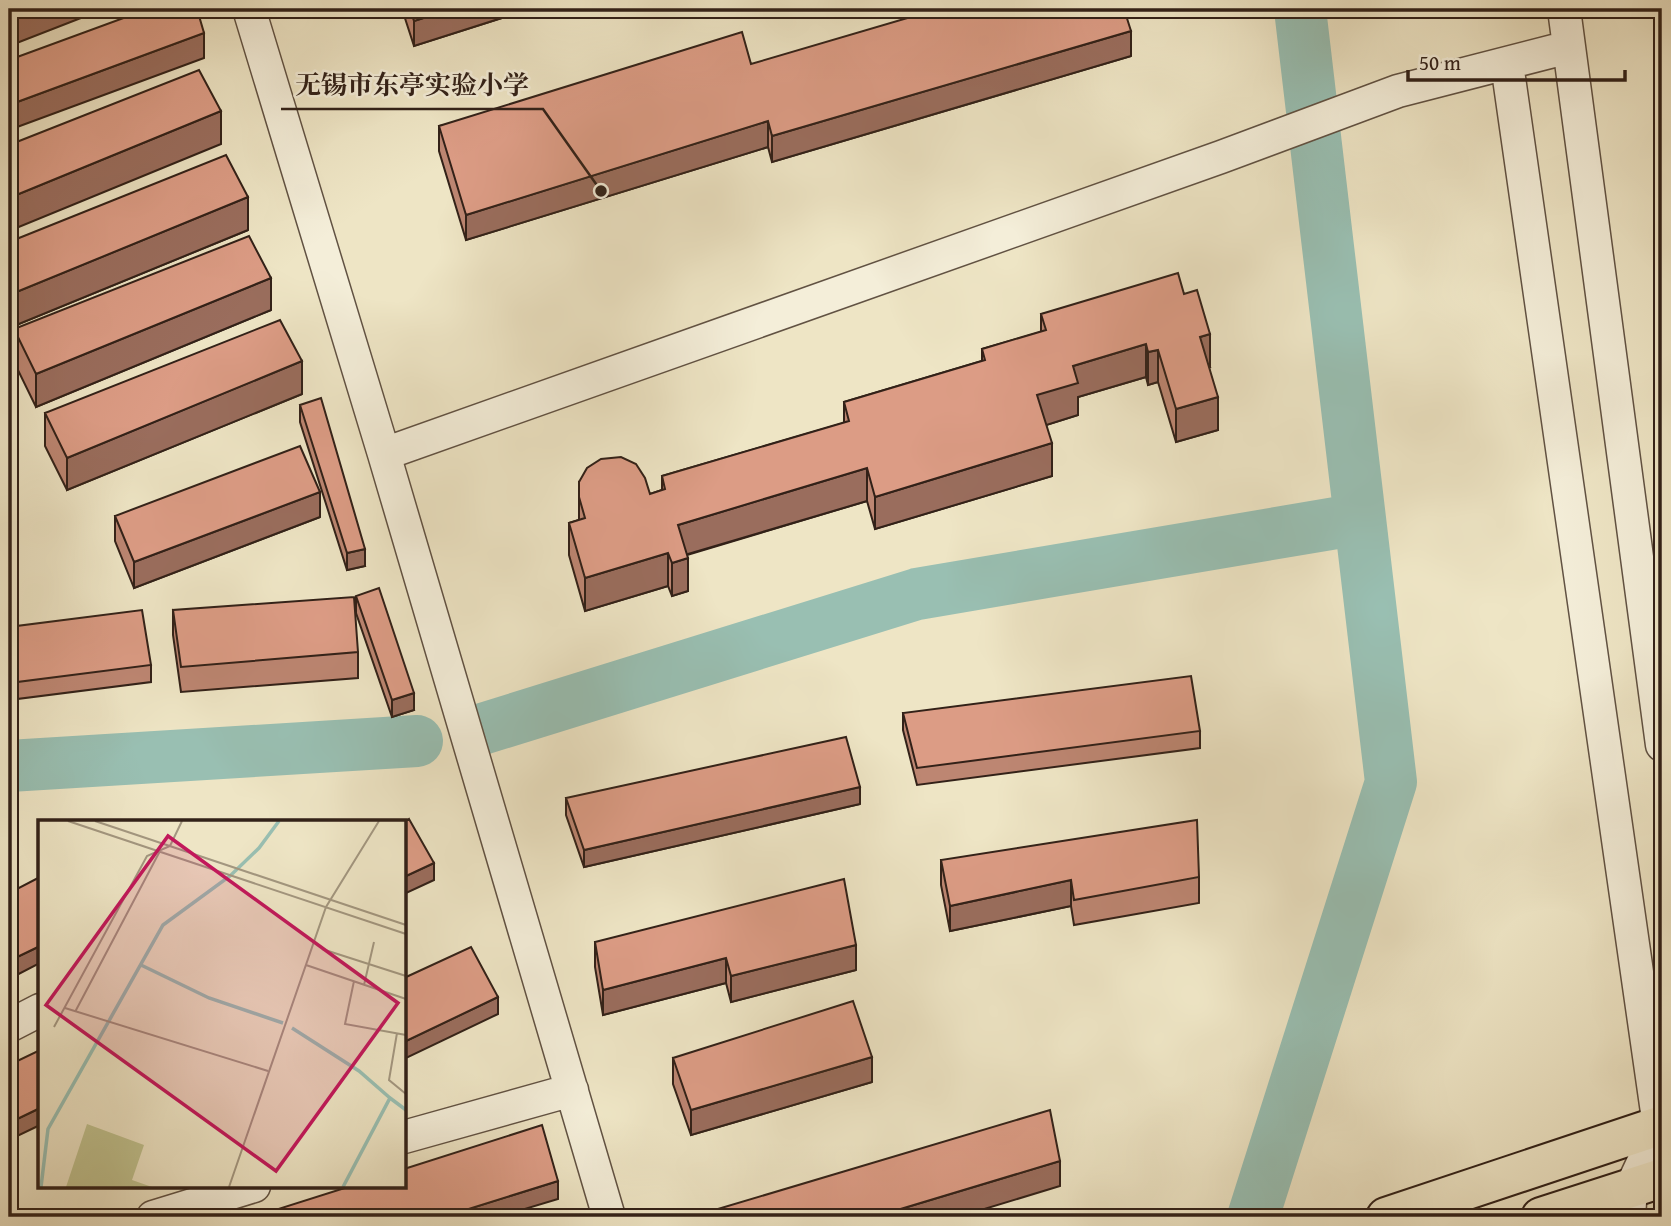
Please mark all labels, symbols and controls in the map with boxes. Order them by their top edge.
scale bar [1408,38,1626,82]
text: 50 m [1419,47,1461,78]
callout: 无锡市东亭实验小学 [281,62,543,109]
text: 无锡市东亭实验小学 [295,65,529,104]
inset map [38,820,406,1188]

